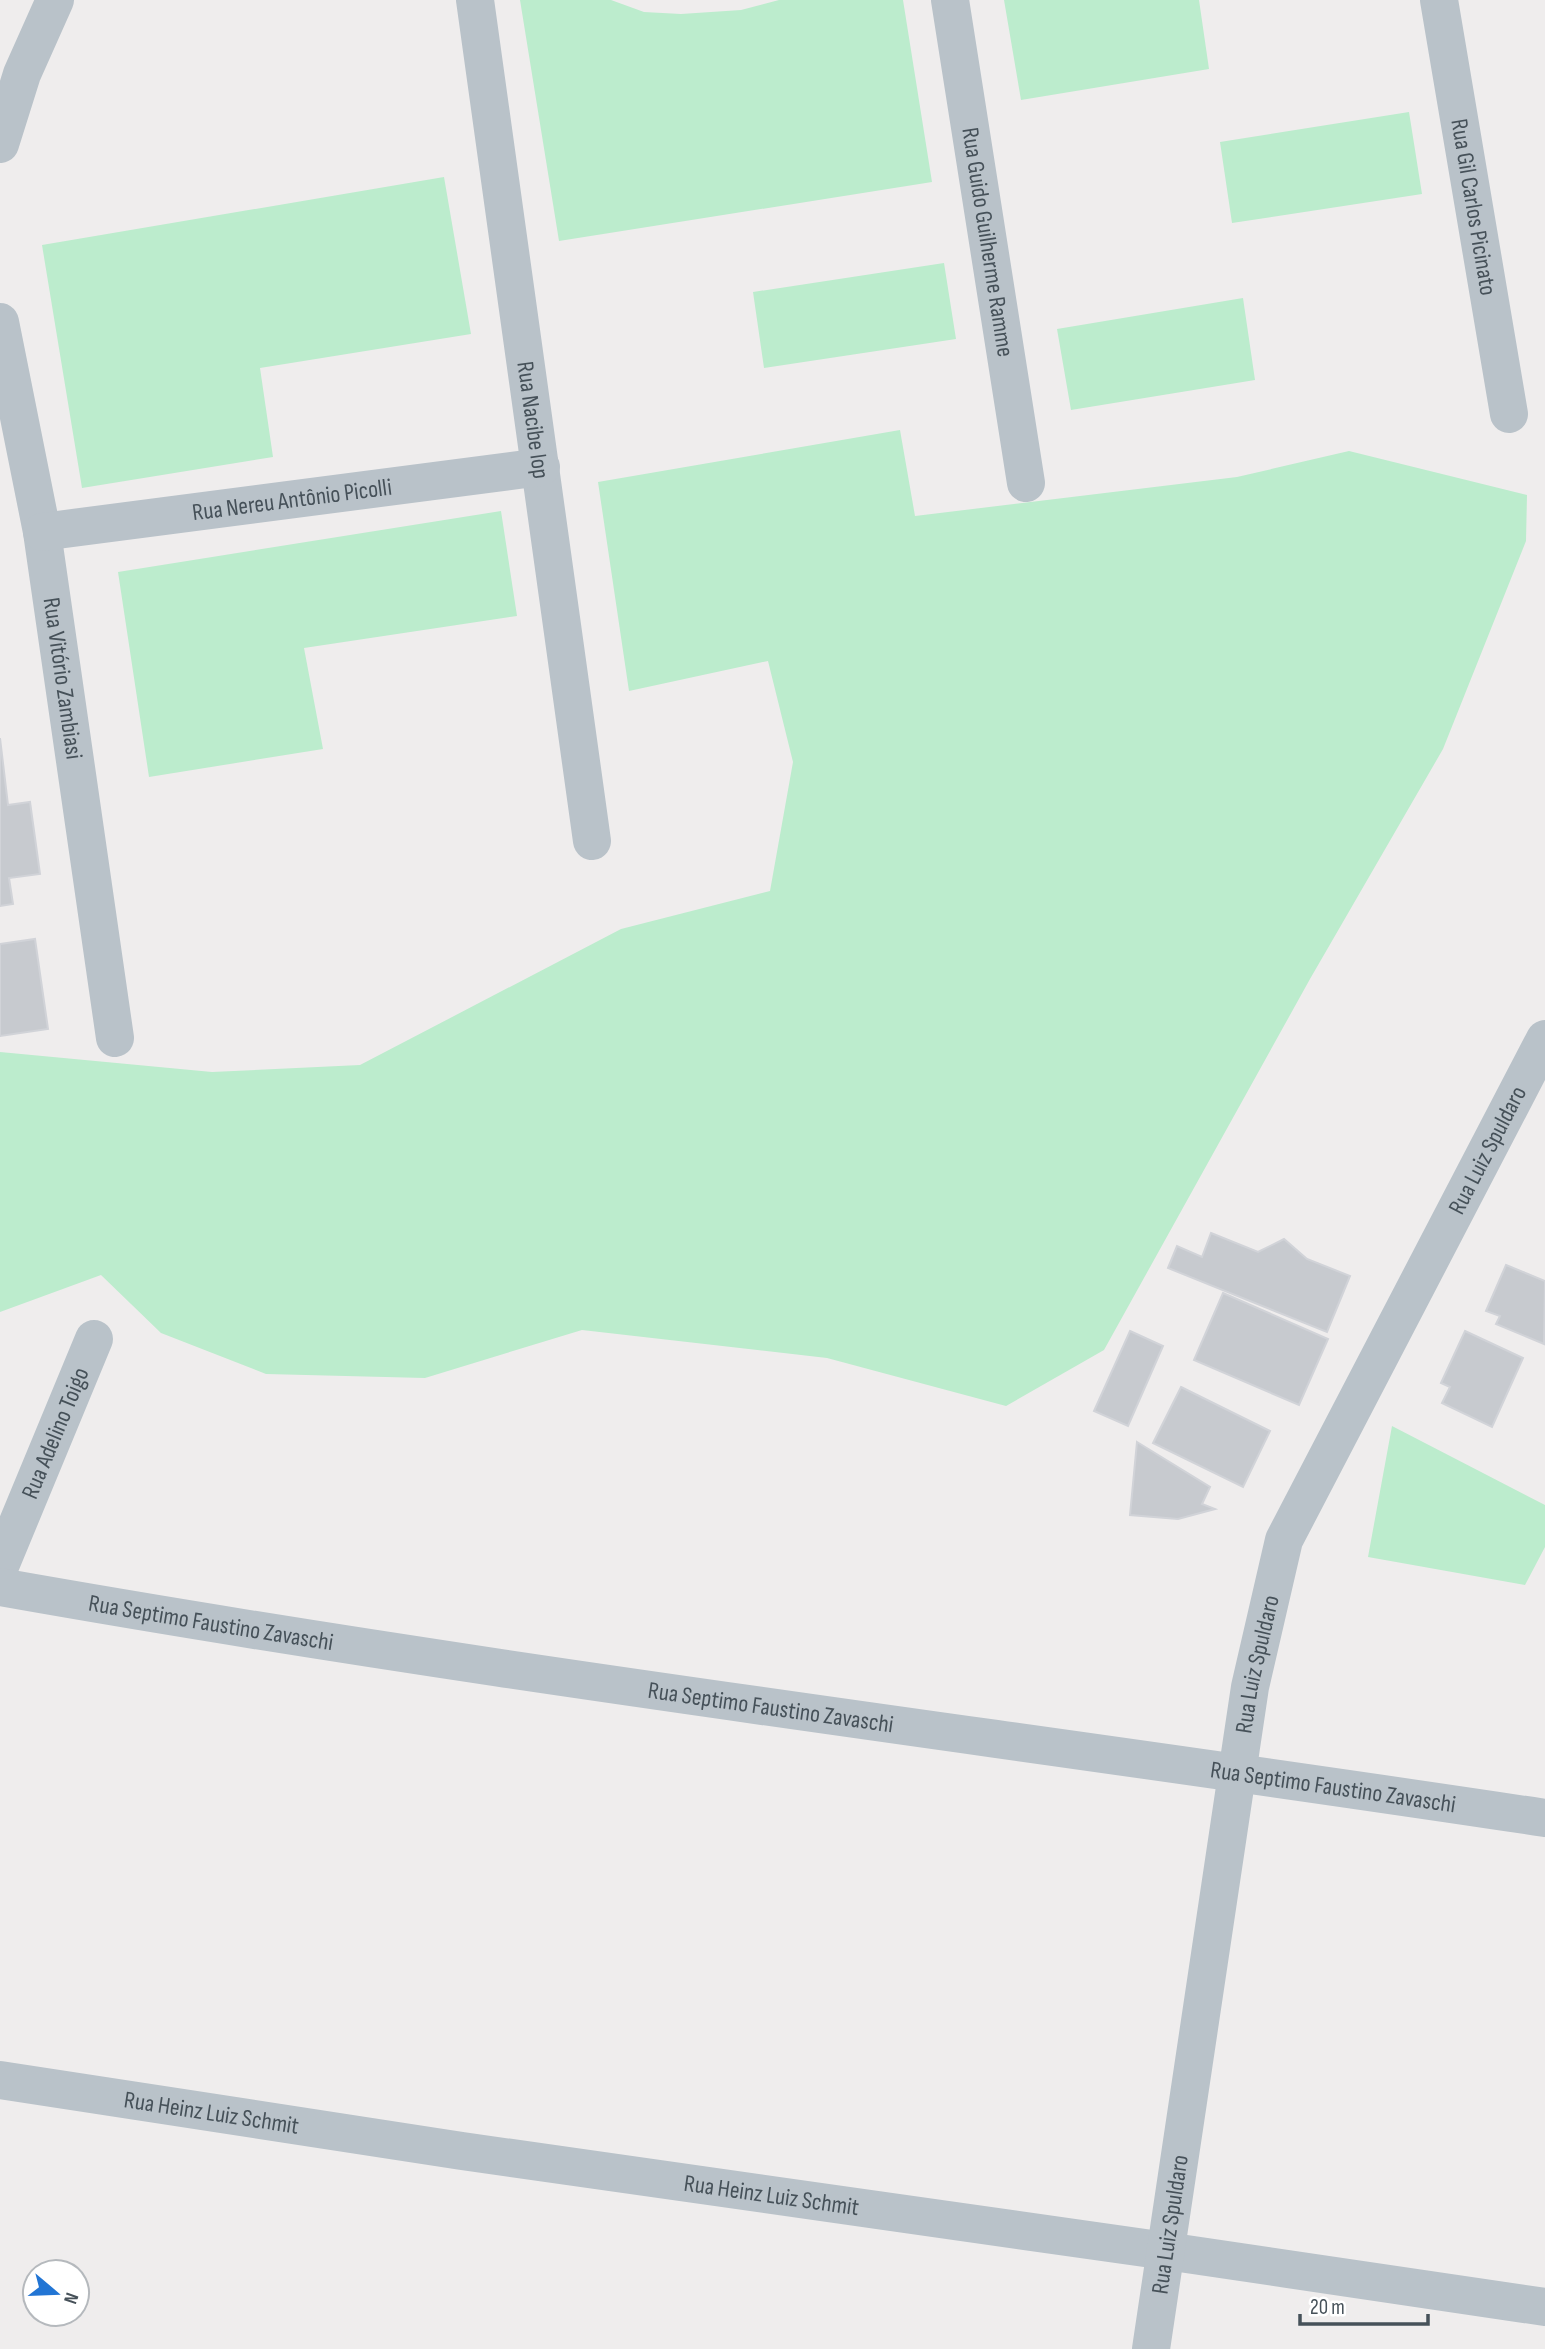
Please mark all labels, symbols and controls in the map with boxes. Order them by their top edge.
street label: Rua Gil Carlos Picinato [1444,117,1503,298]
street label: Rua Guido Guilherme Ramme [955,125,1020,359]
street label: Rua Nacibe Iop [510,360,555,480]
street label: Rua Nereu Antônio Picolli [190,473,393,527]
street label: Rua Vitório Zambiasi [37,596,89,761]
street label: Rua Luiz Spuldaro [1442,1081,1533,1219]
street label: Rua Adelino Toigo [15,1363,96,1503]
street label: Rua Septimo Faustino Zavaschi [86,1589,335,1657]
street label: Rua Luiz Spuldaro [1229,1592,1286,1735]
street label: Rua Septimo Faustino Zavaschi [646,1676,895,1739]
street label: Rua Septimo Faustino Zavaschi [1208,1755,1458,1819]
street label: Rua Heinz Luiz Schmit [122,2085,301,2141]
street label: Rua Luiz Spuldaro [1145,2153,1195,2296]
street label: Rua Heinz Luiz Schmit [682,2169,861,2222]
north arrow [21,2258,91,2328]
scale bar [1300,2282,1428,2326]
text: N [58,2290,83,2307]
text: 20 m [1310,2295,1345,2320]

